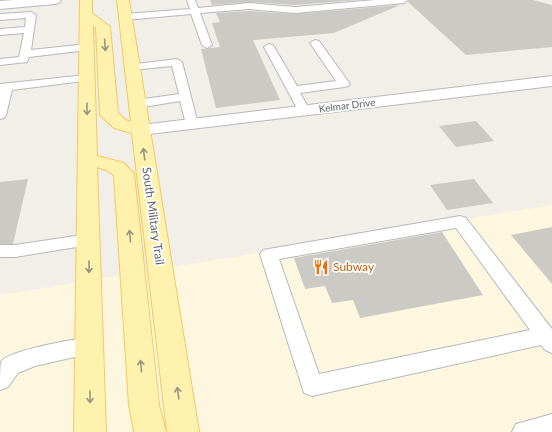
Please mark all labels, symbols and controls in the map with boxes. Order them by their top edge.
one-way arrow [101,38,108,51]
street label: Kelmar Drive [318,96,376,114]
one-way arrow [83,102,91,115]
one-way arrow [140,148,148,161]
street label: South Military Trail [139,166,168,266]
one-way arrow [126,230,134,243]
restaurant icon: Subway [312,258,330,276]
place label: Subway [333,259,375,274]
one-way arrow [85,260,93,273]
one-way arrow [138,360,145,373]
one-way arrow [174,387,181,400]
one-way arrow [86,390,94,403]

